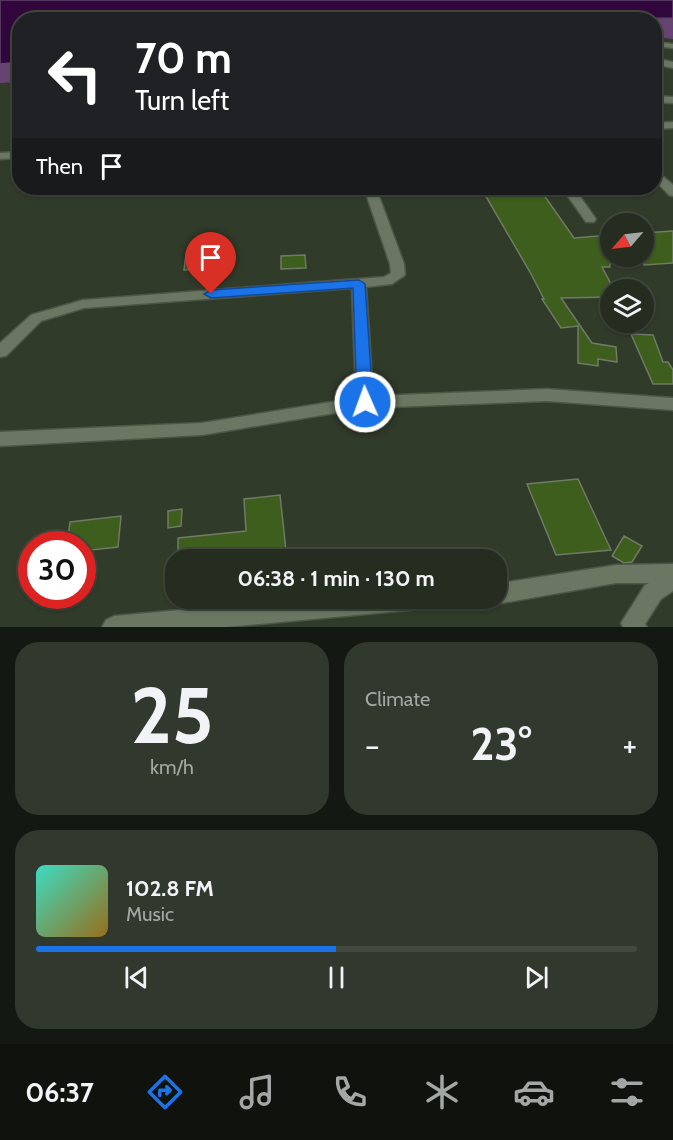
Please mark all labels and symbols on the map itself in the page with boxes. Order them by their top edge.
north arrow [600,213,654,267]
pin [185,232,236,294]
position arrow [333,370,397,434]
speed limit sign: 30 [18,531,96,609]

